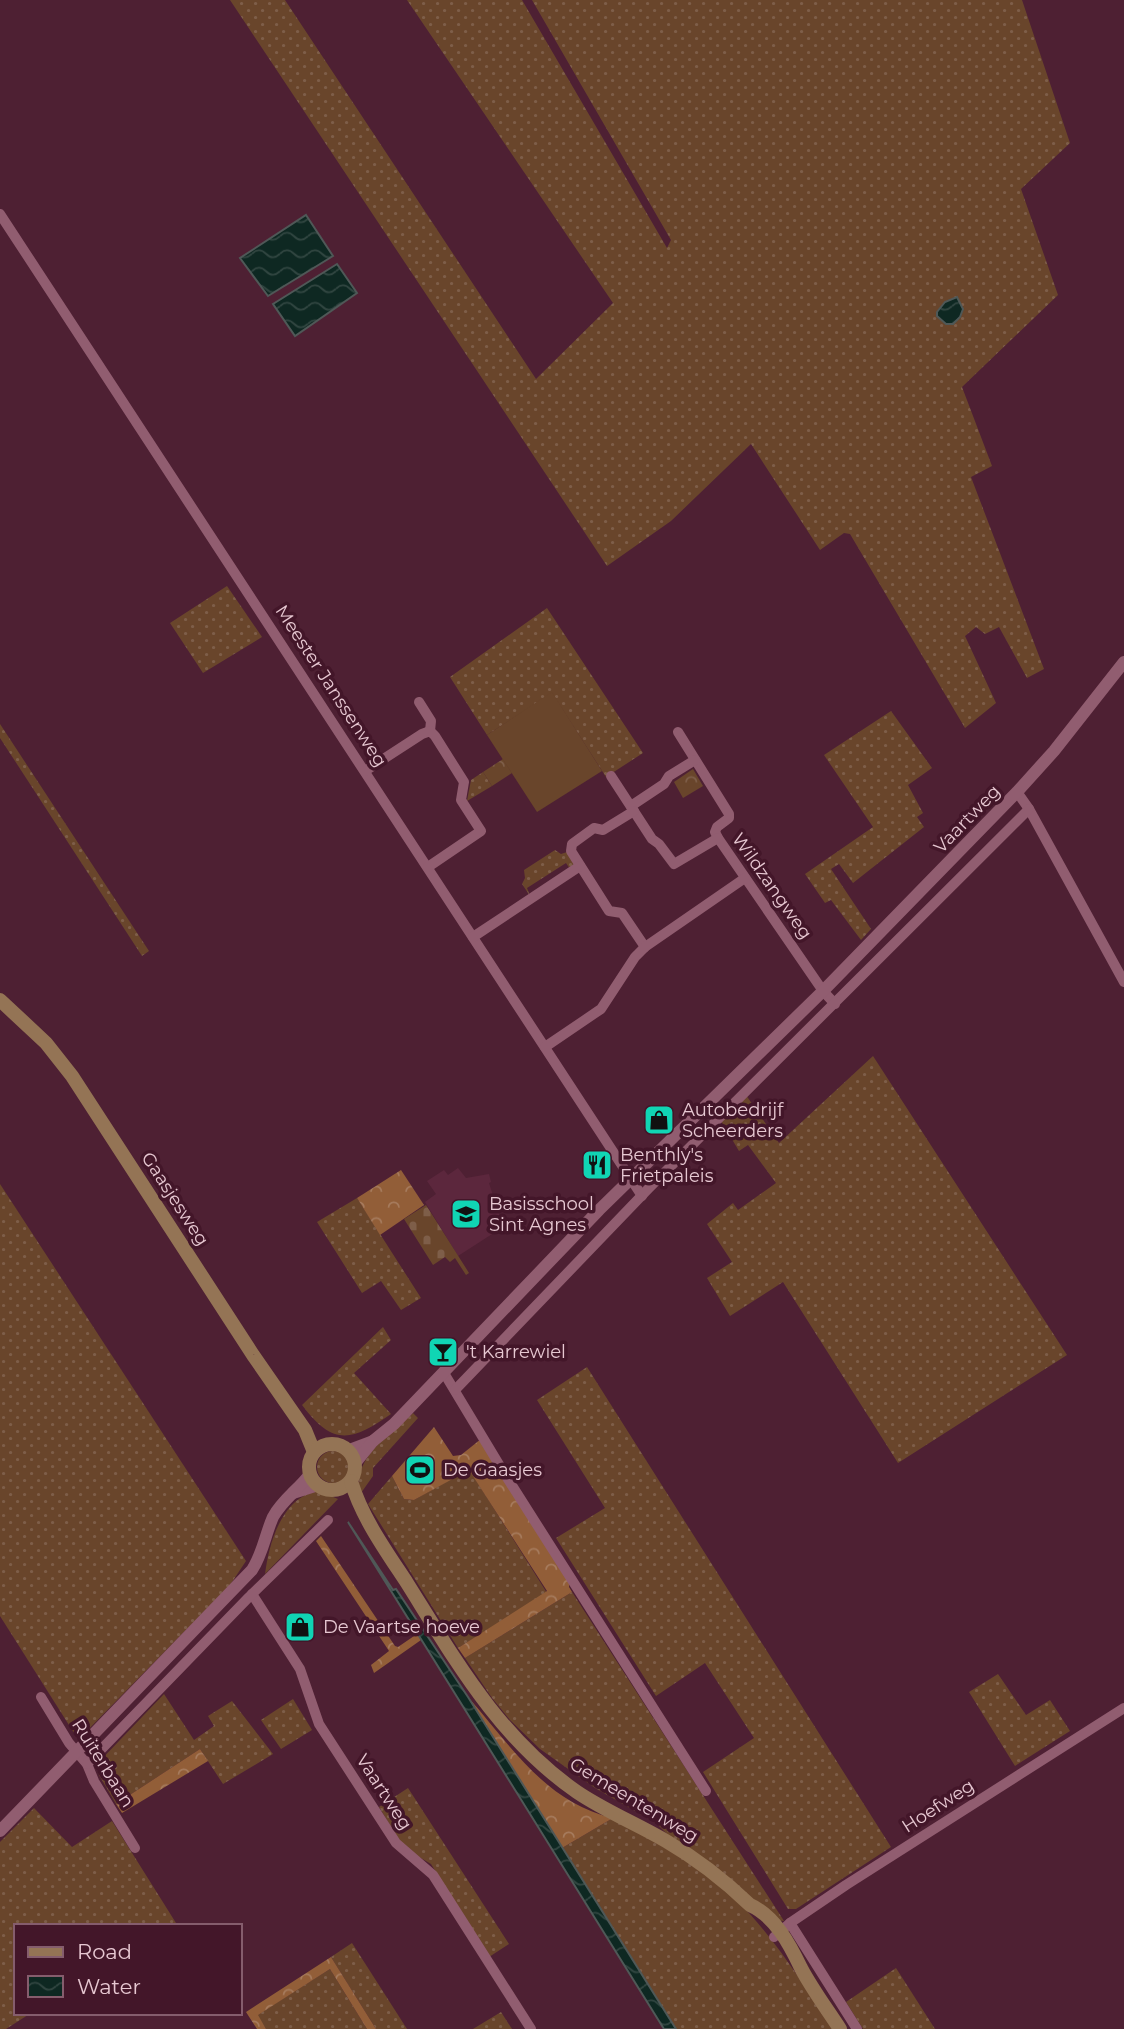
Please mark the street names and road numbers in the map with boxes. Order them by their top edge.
street label: Meester Janssenweg [270,601,392,771]
street label: Vaartweg [929,780,1005,858]
street label: Wildzangweg [727,829,817,943]
street label: Gaasjesweg [137,1148,213,1250]
street label: Ruiterbaan [67,1715,139,1811]
street label: Vaartweg [351,1750,417,1834]
street label: Gemeentenweg [566,1753,702,1847]
street label: Hoefweg [898,1774,978,1838]

